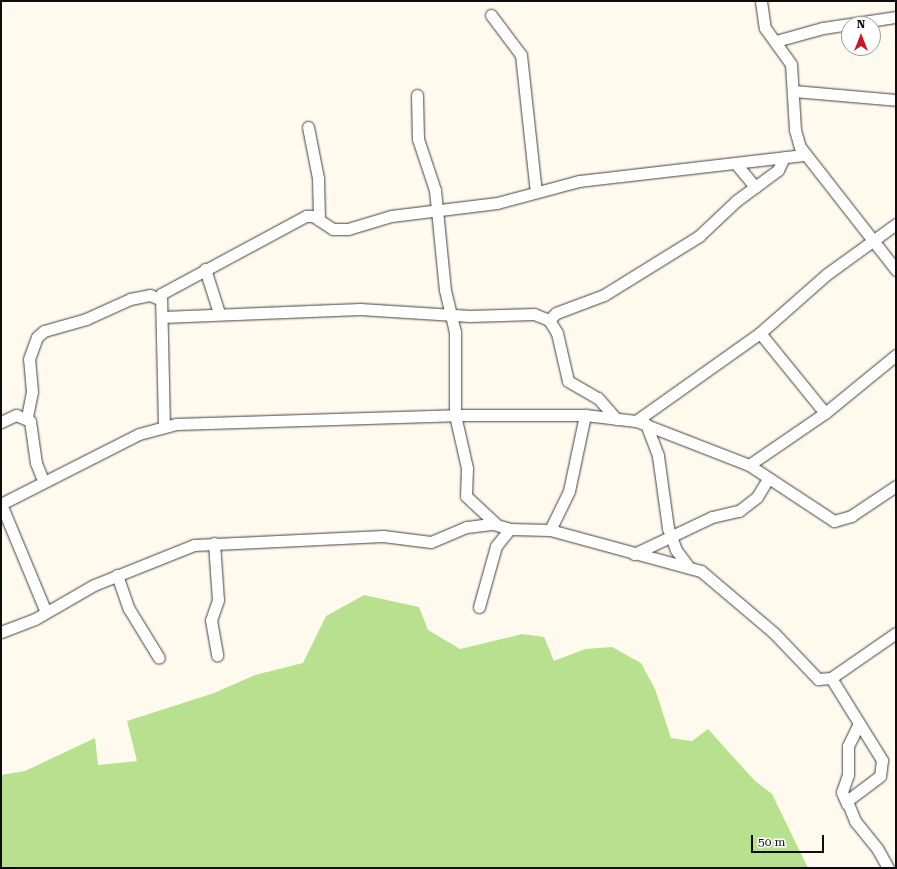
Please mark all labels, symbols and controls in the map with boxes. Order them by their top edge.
north arrow [841,16,881,56]
text: N [857,18,865,31]
scale bar [753,827,826,853]
text: 50 m [758,835,785,849]

